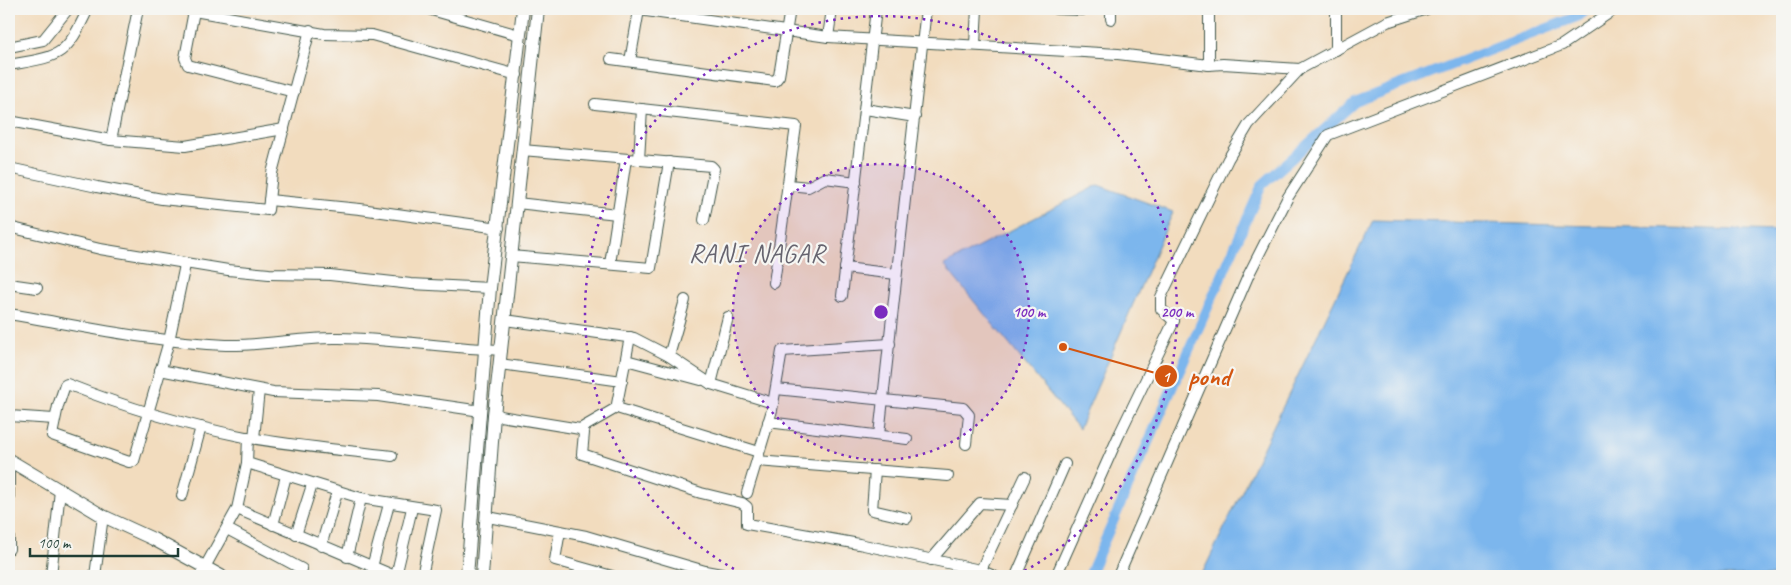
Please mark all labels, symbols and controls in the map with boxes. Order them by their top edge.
district label: RANI NAGAR [689,237,827,270]
centre of rings [872,303,890,321]
text: 100 m [1013,303,1047,322]
text: 200 m [1161,303,1195,322]
callout: pond [1153,356,1240,397]
text: pond [1188,360,1234,393]
text: 1 [1163,368,1172,387]
scale bar [30,525,178,557]
text: 100 m [38,534,72,553]

